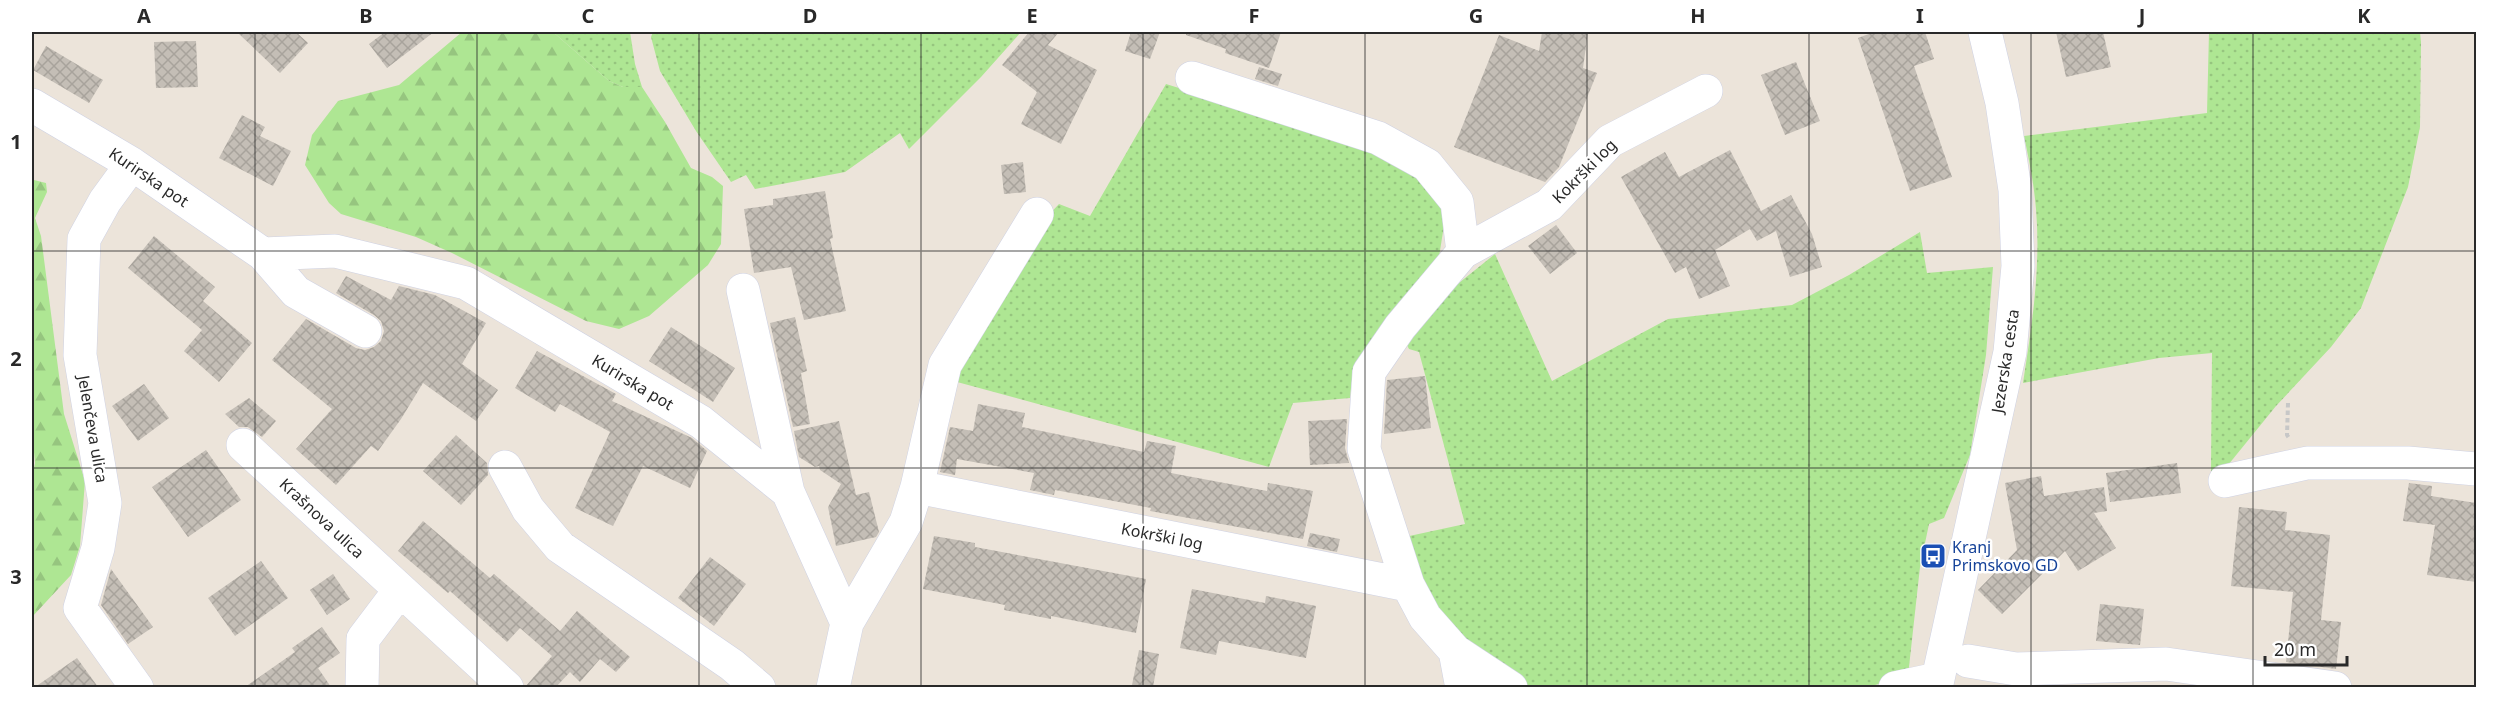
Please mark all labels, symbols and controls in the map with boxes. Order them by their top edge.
text: A [137,2,151,29]
text: B [359,2,373,29]
text: C [582,2,595,29]
text: D [803,2,817,29]
text: E [1026,2,1038,29]
text: F [1249,2,1259,29]
text: G [1469,2,1483,29]
text: H [1690,2,1706,29]
text: I [1916,2,1924,29]
text: J [2137,2,2145,29]
text: K [2357,2,2371,29]
text: 1 [10,128,22,155]
street label: Kokrški log [1547,134,1621,208]
street label: Kurirska pot [105,142,193,212]
street label: Jezerska cesta [1986,307,2024,416]
text: 2 [10,345,22,372]
street label: Kurirska pot [588,349,678,415]
street label: Jelenčeva ulica [72,372,113,485]
street label: Krašnova ulica [275,473,369,563]
street label: Kokrški log [1119,517,1205,555]
place label: Kranj Primskovo GD [1952,536,2058,576]
bus stop icon: Kranj Primskovo GD [1918,541,1948,571]
text: 3 [10,563,22,590]
scale bar [2265,629,2348,667]
text: 20 m [2274,637,2316,661]

